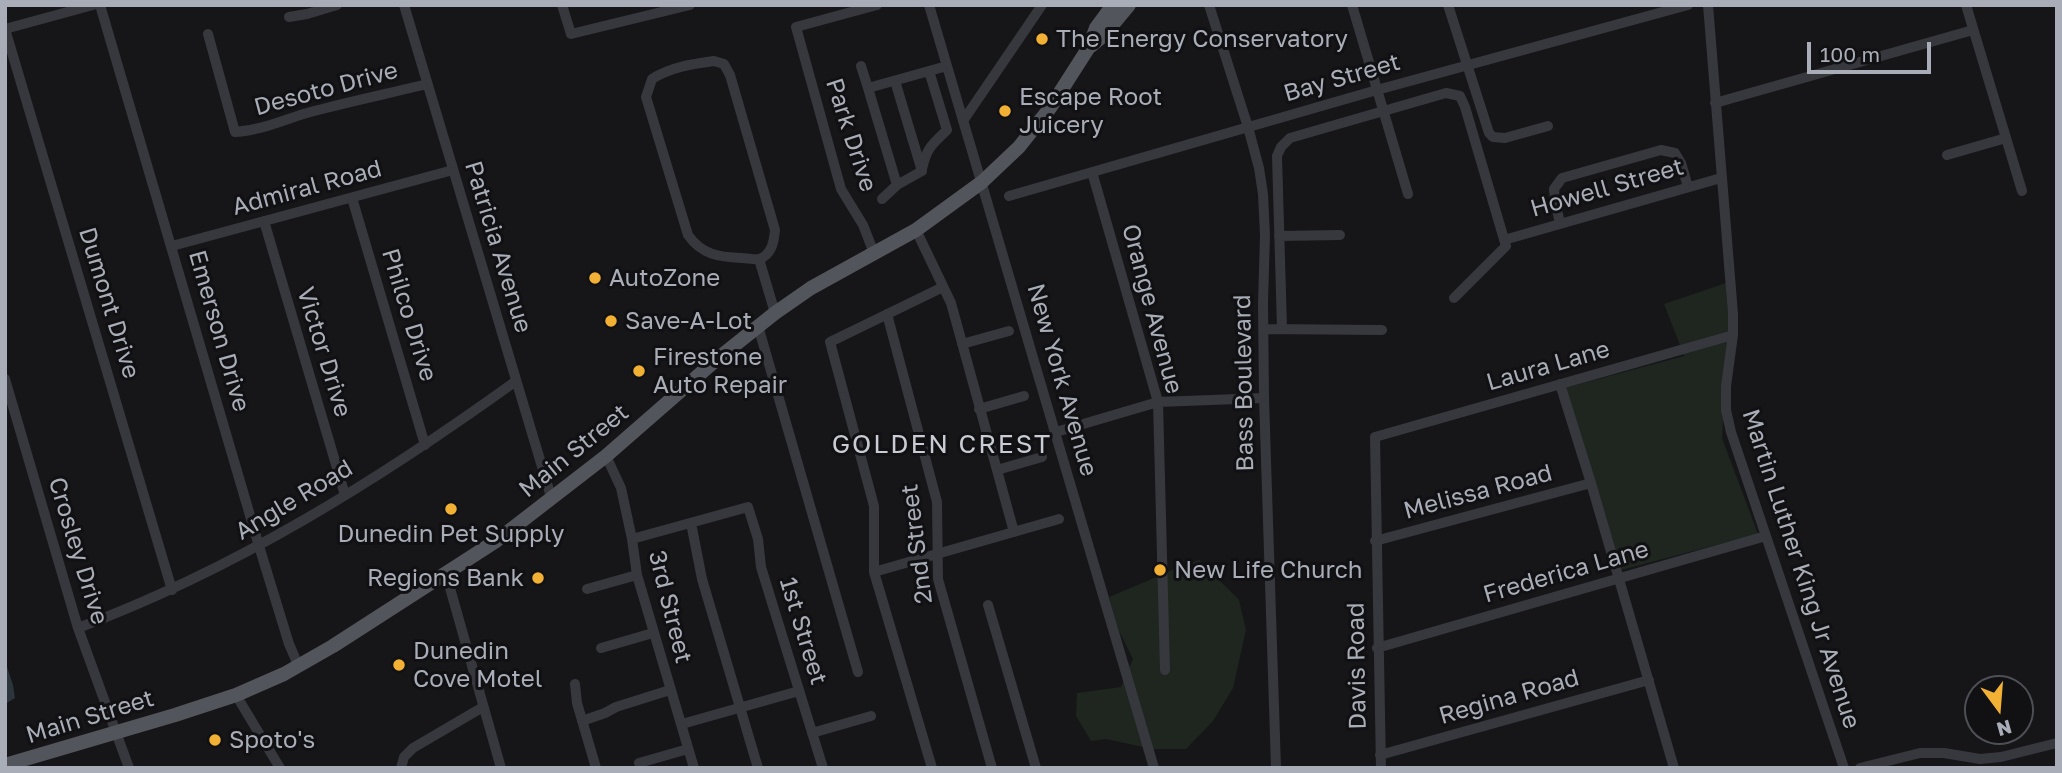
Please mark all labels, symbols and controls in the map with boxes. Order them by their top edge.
place label: The Energy Conservatory [1056,25,1348,53]
scale bar [1810,28,1934,72]
marker: The Energy Conservatory [1034,31,1050,47]
text: 100 m [1820,41,1880,67]
street label: Bay Street [1281,48,1403,108]
street label: Desoto Drive [251,56,401,122]
street label: Park Drive [819,75,883,195]
place label: Escape Root Juicery [1019,83,1162,139]
marker: Escape Root Juicery [997,103,1013,119]
street label: Howell Street [1527,152,1687,224]
street label: Admiral Road [229,154,385,222]
street label: Patricia Avenue [458,158,538,336]
street label: Orange Avenue [1115,221,1189,397]
street label: Dumont Drive [72,224,146,382]
street label: Philco Drive [375,245,443,385]
street label: Emerson Drive [182,247,256,415]
place label: AutoZone [609,264,720,292]
marker: AutoZone [587,270,603,286]
street label: New York Avenue [1021,280,1103,480]
street label: Victor Drive [291,284,357,420]
street label: Bass Boulevard [1228,294,1260,472]
place label: Save-A-Lot [625,307,752,335]
marker: Save-A-Lot [603,313,619,329]
street label: Laura Lane [1483,335,1613,397]
place label: Firestone Auto Repair [653,343,787,399]
marker: Firestone Auto Repair [631,363,647,379]
street label: Main Street [513,398,635,504]
street label: Martin Luther King Jr Avenue [1736,406,1866,732]
district label: GOLDEN CREST [833,429,1051,461]
street label: Angle Road [230,454,358,546]
street label: Melissa Road [1401,458,1555,526]
street label: Crosley Drive [42,474,114,628]
street label: 2nd Street [895,482,939,606]
marker: Dunedin Pet Supply [443,501,459,517]
place label: Dunedin Pet Supply [338,520,564,548]
street label: Frederica Lane [1480,535,1652,609]
street label: 3rd Street [642,548,698,666]
place label: New Life Church [1174,556,1362,584]
marker: New Life Church [1152,562,1168,578]
place label: Regions Bank [367,564,524,592]
marker: Regions Bank [530,570,546,586]
street label: 1st Street [773,574,833,688]
street label: Davis Road [1341,602,1373,730]
place label: Dunedin Cove Motel [413,637,542,693]
marker: Dunedin Cove Motel [391,657,407,673]
street label: Regina Road [1436,663,1582,731]
north arrow [1964,675,2034,745]
street label: Main Street [22,684,158,750]
text: N [1994,716,2014,742]
place label: Spoto's [229,726,315,754]
marker: Spoto's [207,732,223,748]

